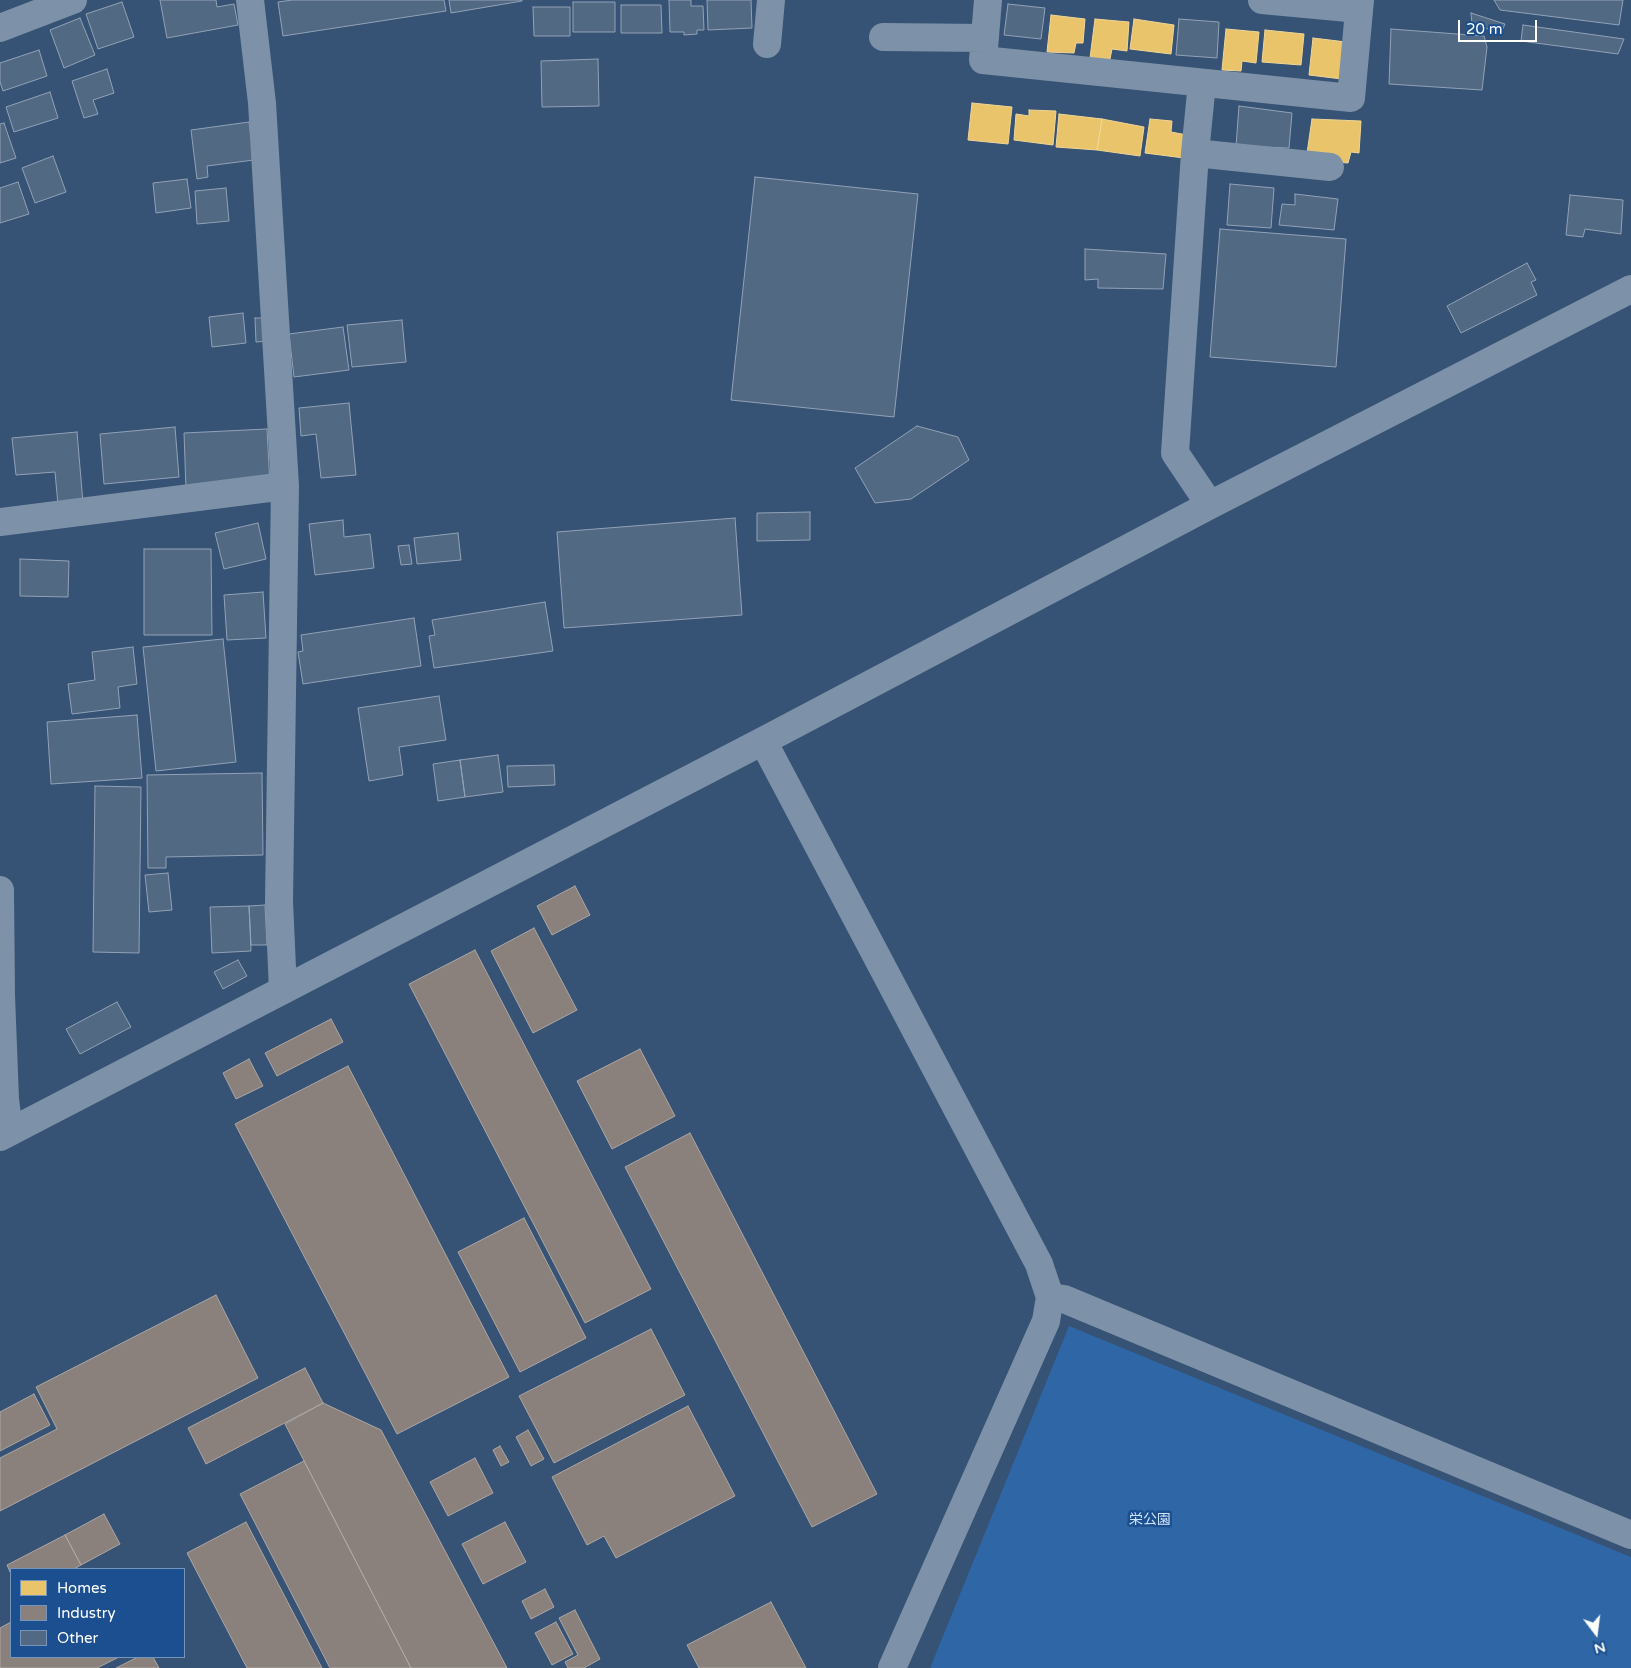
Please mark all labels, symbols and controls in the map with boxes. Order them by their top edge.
scale bar [1461,10,1540,42]
text: 20 m [1466,20,1503,38]
park label: 栄公園 [1129,1512,1171,1528]
legend [10,1568,185,1658]
text: Homes [57,1579,107,1597]
text: Industry [57,1604,116,1622]
north arrow [1571,1608,1621,1658]
text: Other [57,1629,98,1647]
text: N [1592,1638,1608,1658]

